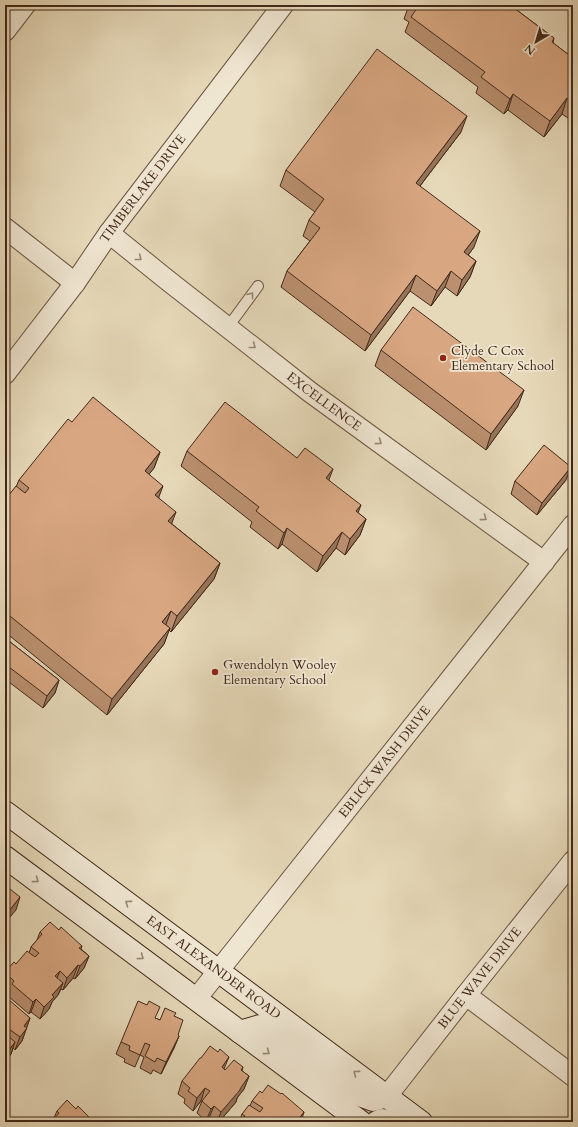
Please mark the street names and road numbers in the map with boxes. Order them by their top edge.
street label: TIMBERLAKE DRIVE [96,131,190,247]
street label: EXCELLENCE [283,368,365,435]
street label: EBLICK WASH DRIVE [334,702,435,822]
street label: EAST ALEXANDER ROAD [142,911,285,1024]
street label: BLUE WAVE DRIVE [434,923,526,1033]

